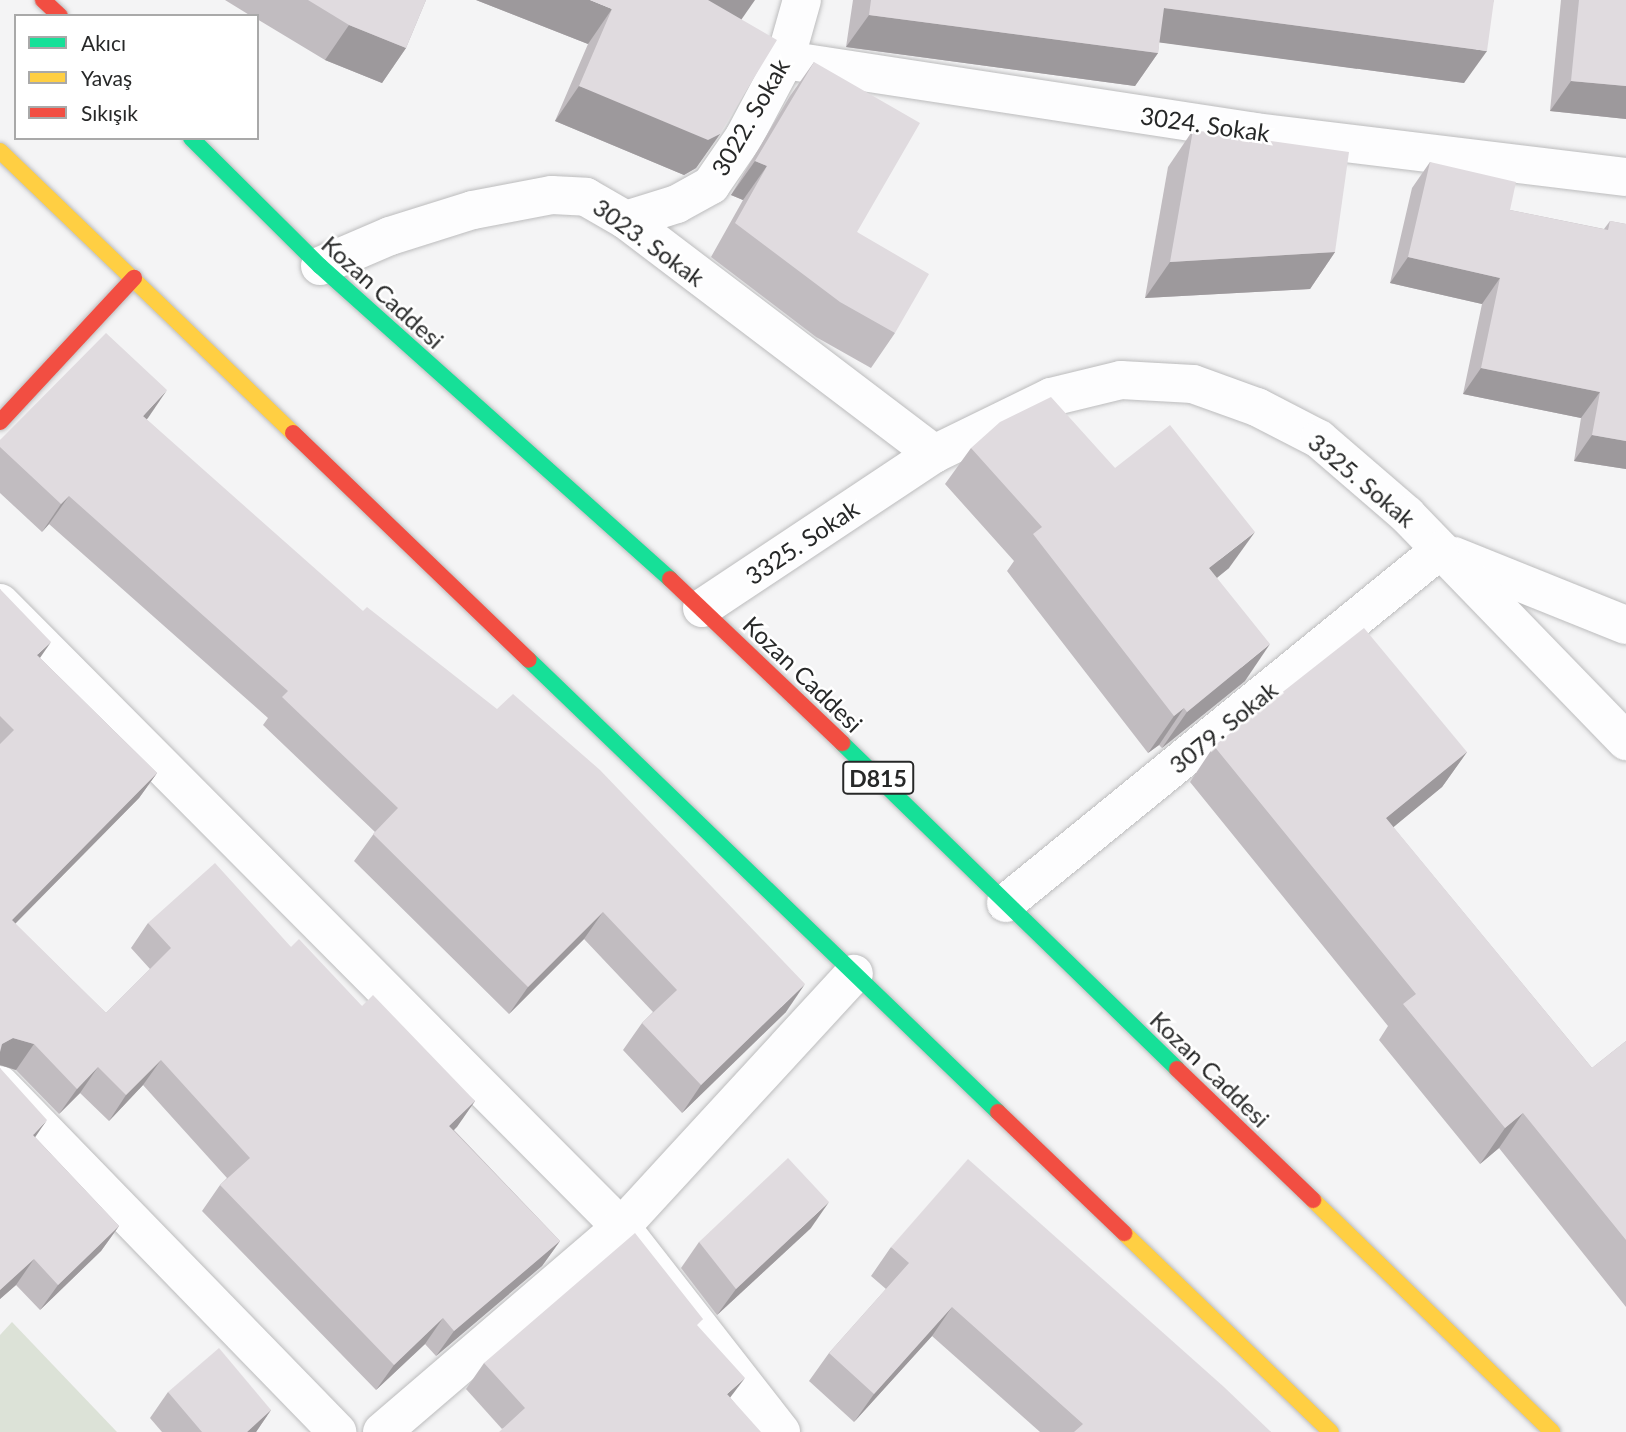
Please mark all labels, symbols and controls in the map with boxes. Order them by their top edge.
legend [14,14,259,140]
text: Akıcı [81,30,126,55]
street label: 3022. Sokak [705,53,795,181]
text: Yavaş [81,65,132,90]
text: Sıkışık [81,100,138,125]
street label: 3024. Sokak [1138,101,1272,147]
street label: 3023. Sokak [588,192,710,292]
street label: Kozan Caddesi [316,230,450,354]
street label: 3325. Sokak [1303,427,1421,533]
street label: 3325. Sokak [740,494,864,590]
street label: Kozan Caddesi [737,610,869,738]
street label: 3079. Sokak [1163,675,1283,779]
road number: D815 [841,758,915,798]
street label: Kozan Caddesi [1144,1005,1276,1133]

